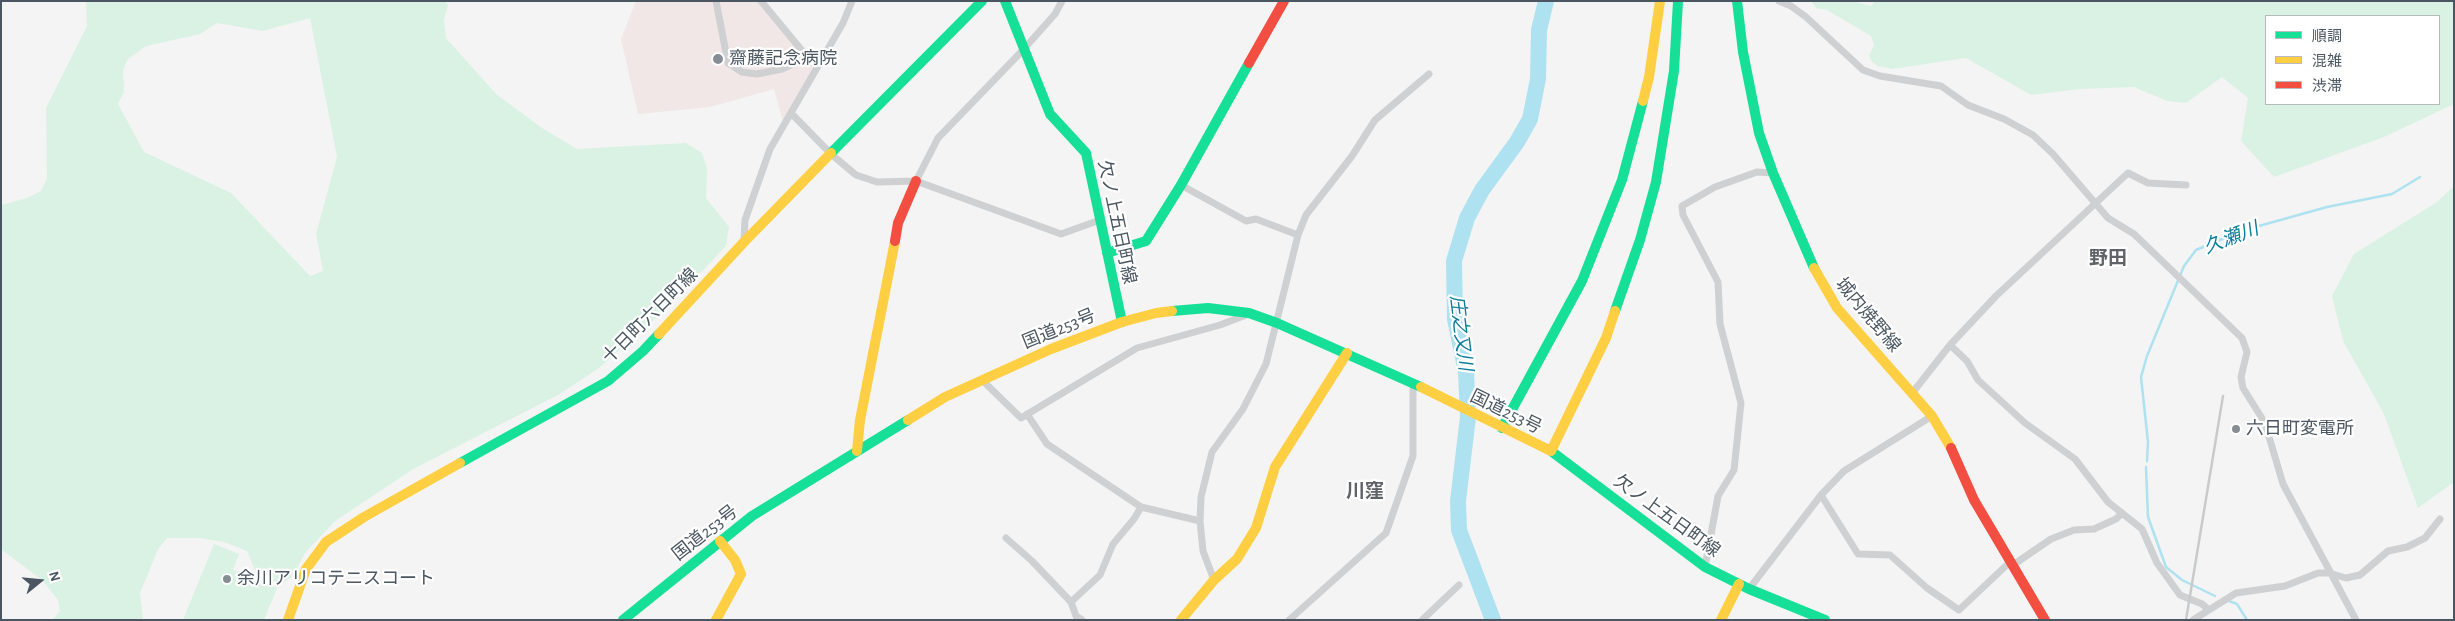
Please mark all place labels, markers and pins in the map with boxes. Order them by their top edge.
place label: 齋藤記念病院 [729,48,837,70]
marker: 齋藤記念病院 [711,52,725,66]
place label: 六日町変電所 [2246,418,2354,440]
marker: 六日町変電所 [2230,423,2242,435]
place label: 余川アリコテニスコート [237,568,435,590]
marker: 余川アリコテニスコート [221,573,233,585]

